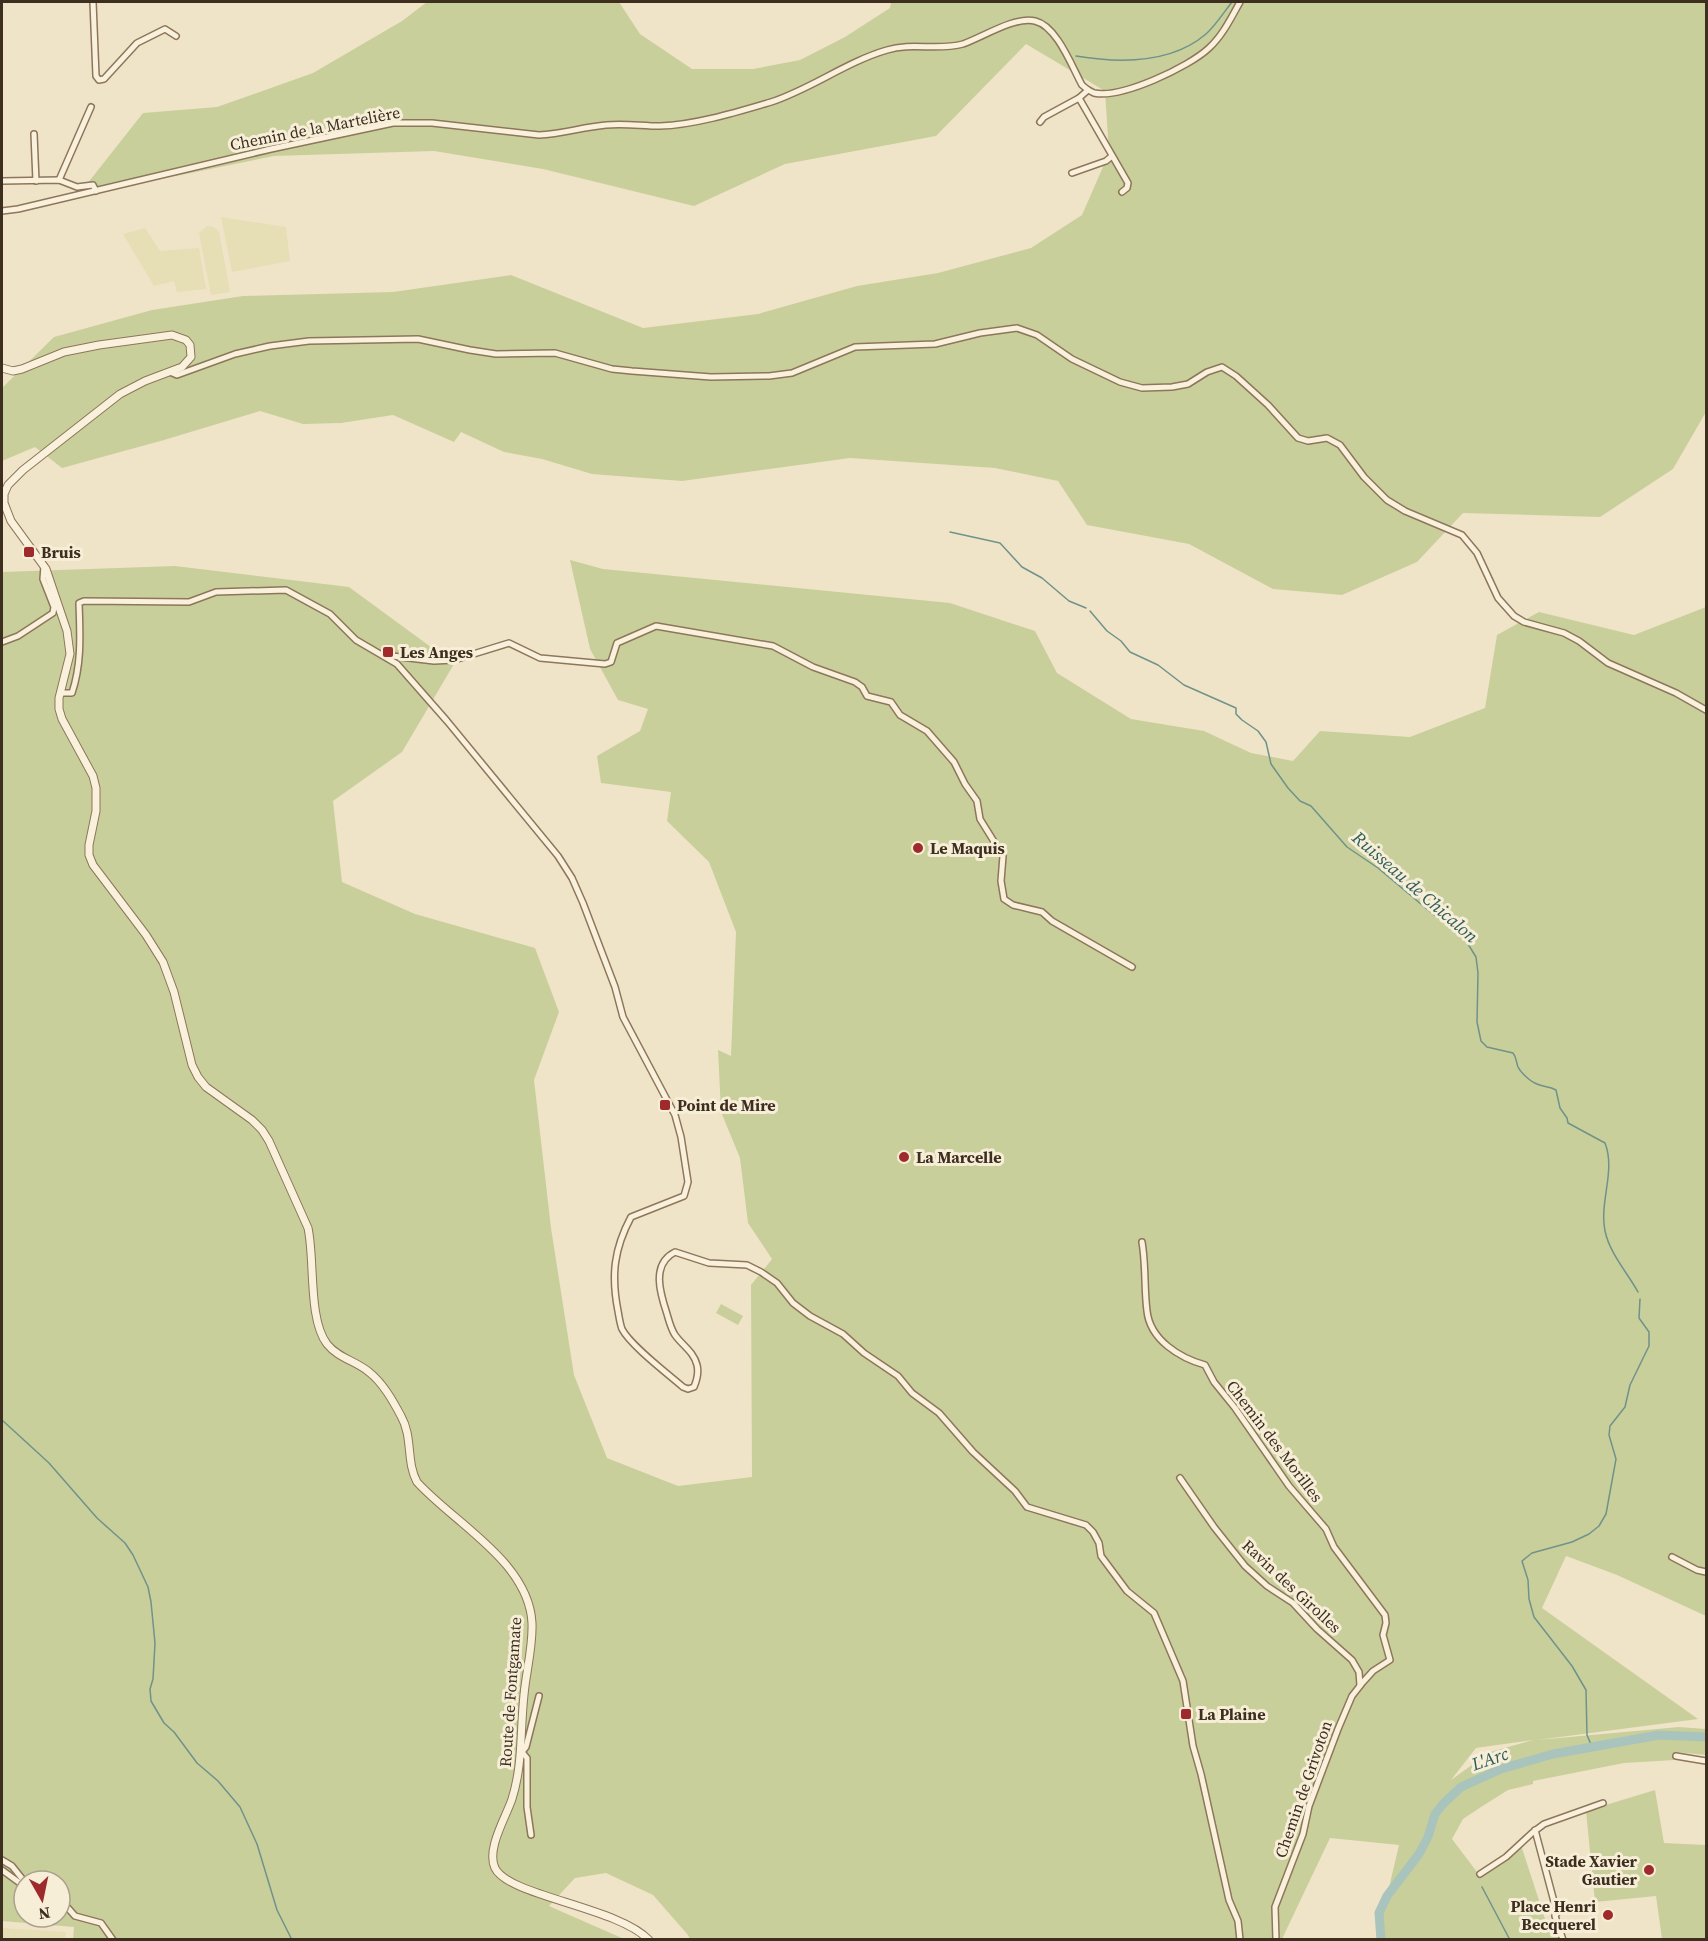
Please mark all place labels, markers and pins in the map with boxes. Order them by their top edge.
place label: Bruis [41,541,81,563]
marker: Bruis [22,545,36,559]
place label: Les Anges [400,641,473,663]
marker: Les Anges [381,645,395,659]
place label: Le Maquis [930,837,1005,859]
marker: Le Maquis [911,841,925,855]
place label: Point de Mire [677,1094,776,1116]
marker: Point de Mire [658,1098,672,1112]
place label: La Marcelle [916,1146,1002,1168]
marker: La Marcelle [897,1150,911,1164]
place label: La Plaine [1198,1703,1266,1725]
marker: La Plaine [1179,1707,1193,1721]
place label: Stade Xavier Gautier [1545,1850,1638,1890]
marker: Stade Xavier Gautier [1642,1863,1656,1877]
place label: Place Henri Becquerel [1511,1895,1596,1935]
marker: Place Henri Becquerel [1601,1908,1615,1922]

